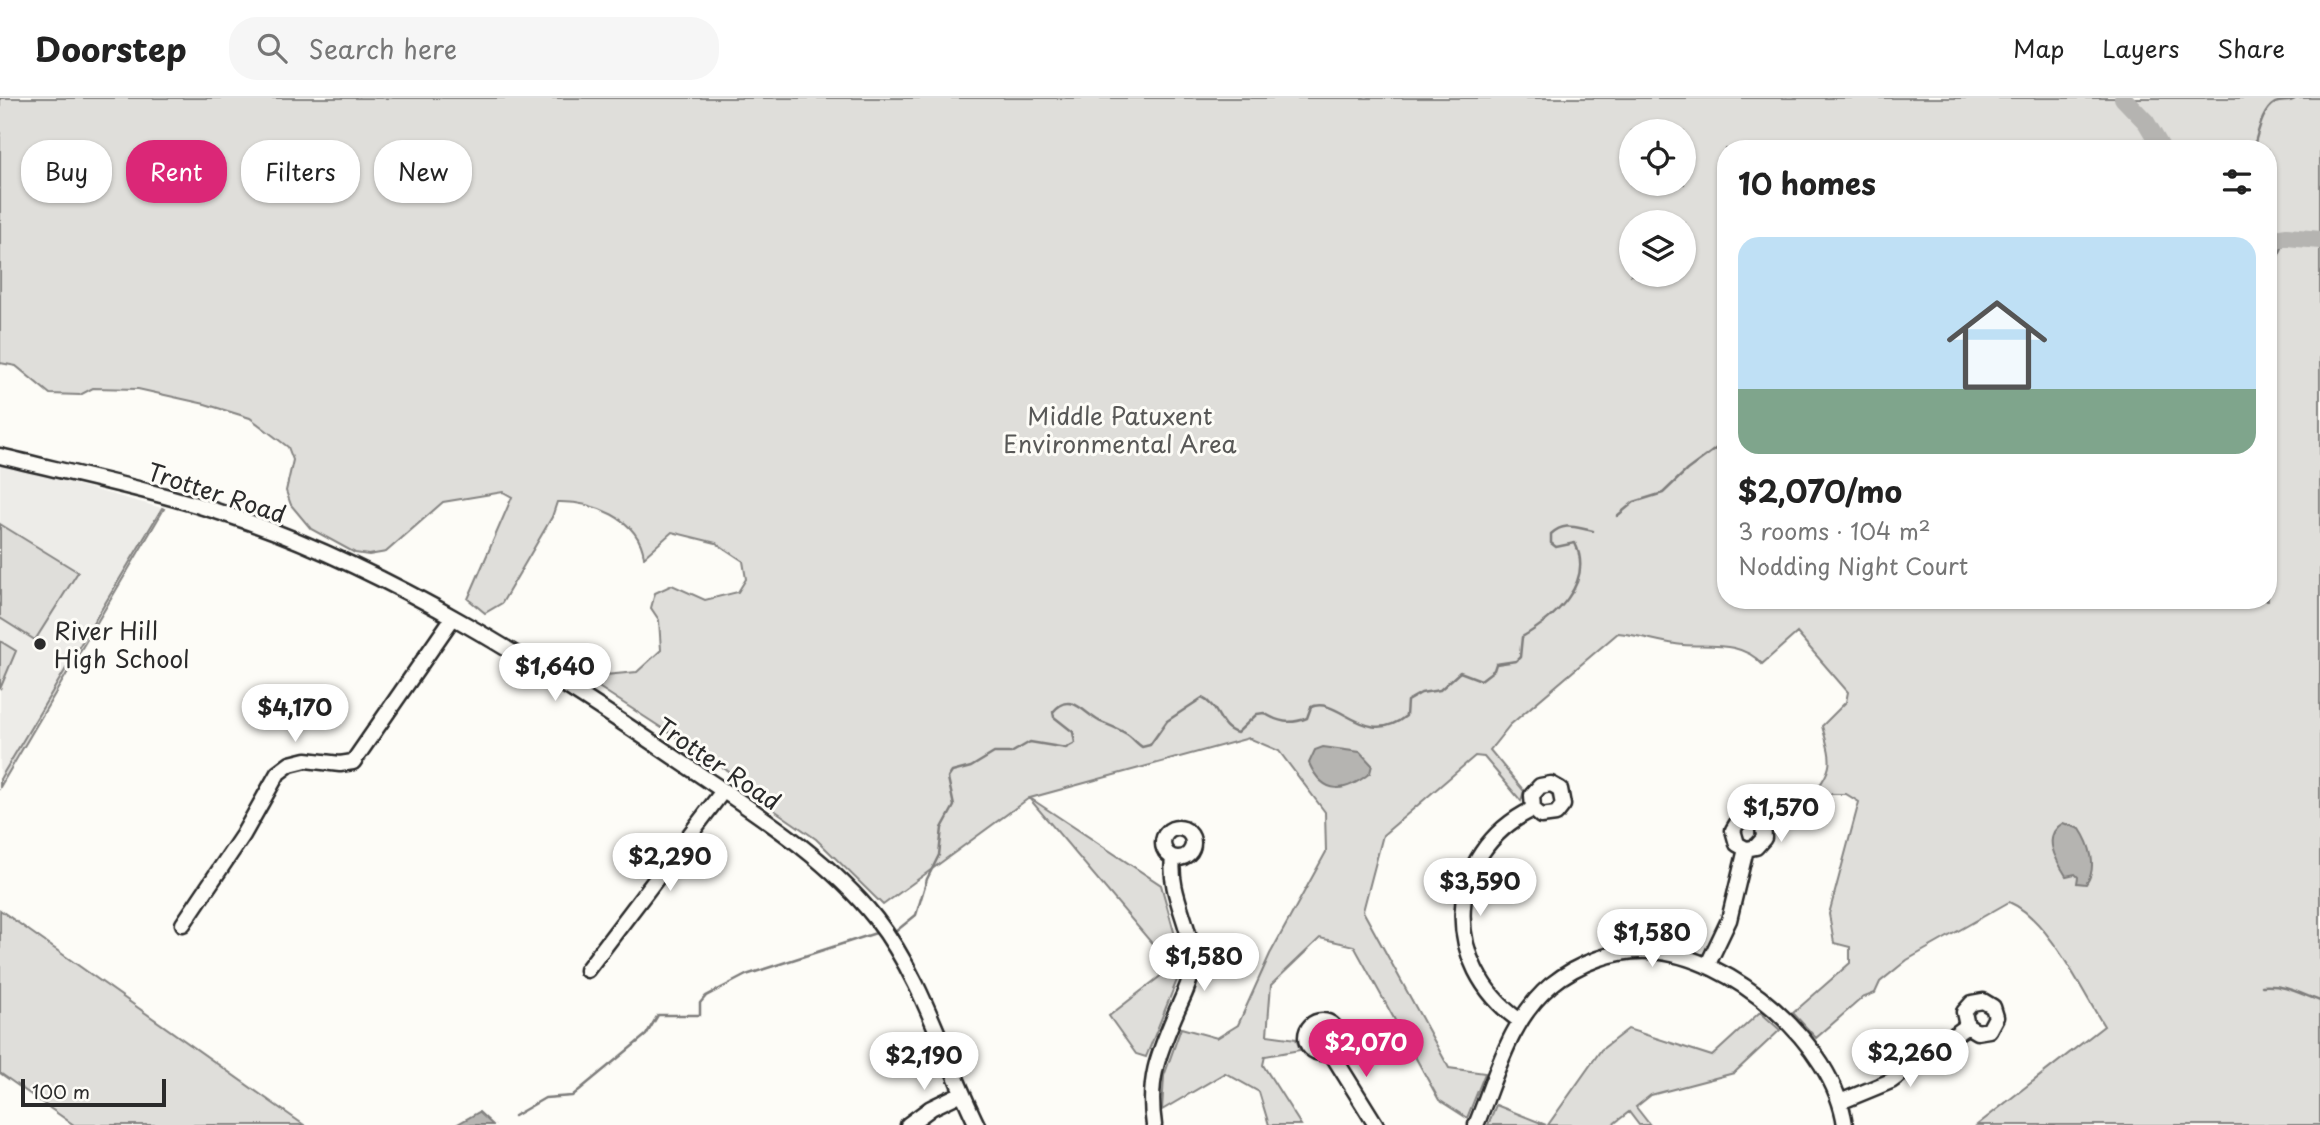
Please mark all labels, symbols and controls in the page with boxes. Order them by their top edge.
search box [229,17,719,80]
text: Doorstep [35,23,187,73]
icon: search [253,29,291,67]
text: Search here [309,29,457,68]
text: Map [2013,30,2064,66]
text: Layers [2102,30,2179,66]
text: Share [2217,30,2285,66]
map controls [1619,119,1696,287]
button: locate [1619,119,1696,196]
chip: Buy [21,140,112,203]
chip: Rent [126,140,227,203]
chip: Filters [241,140,360,203]
chip: New [374,140,472,203]
text: 10 homes [1738,160,1876,205]
icon: filters [2218,163,2256,201]
button: layers [1619,210,1696,287]
icon: home [1934,282,2060,408]
park label: Middle Patuxent Environmental Area [1003,397,1237,461]
street label: Trotter Road [143,453,291,531]
text: $2,070/mo [1738,468,1902,513]
text: 3 rooms · 104 m² [1738,513,1931,548]
text: Nodding Night Court [1738,548,1968,583]
place label: River Hill High School [54,612,190,676]
marker: River Hill High School [32,636,48,652]
pin: $1,640 [498,644,612,703]
text: $1,640 [515,648,595,683]
pin: $4,170 [238,684,352,744]
text: $4,170 [258,689,332,724]
street label: Trotter Road [649,708,789,818]
pin: $1,570 [1724,784,1838,844]
text: $1,570 [1743,789,1819,824]
pin: $2,290 [613,834,727,893]
text: $2,290 [629,838,711,873]
pin: $3,590 [1423,858,1537,918]
text: $3,590 [1440,863,1520,898]
pin: $1,580 [1595,910,1709,969]
text: $1,580 [1613,914,1691,949]
pin: $1,580 [1147,934,1261,993]
text: $1,580 [1165,938,1243,973]
pin: $2,070 [1309,1020,1423,1079]
text: $2,070 [1325,1024,1407,1059]
pin: $2,260 [1853,1030,1967,1089]
pin: $2,190 [867,1032,981,1092]
text: $2,260 [1868,1034,1952,1069]
text: $2,190 [886,1037,962,1072]
scale bar [21,1076,166,1108]
text: 100 m [32,1077,90,1105]

